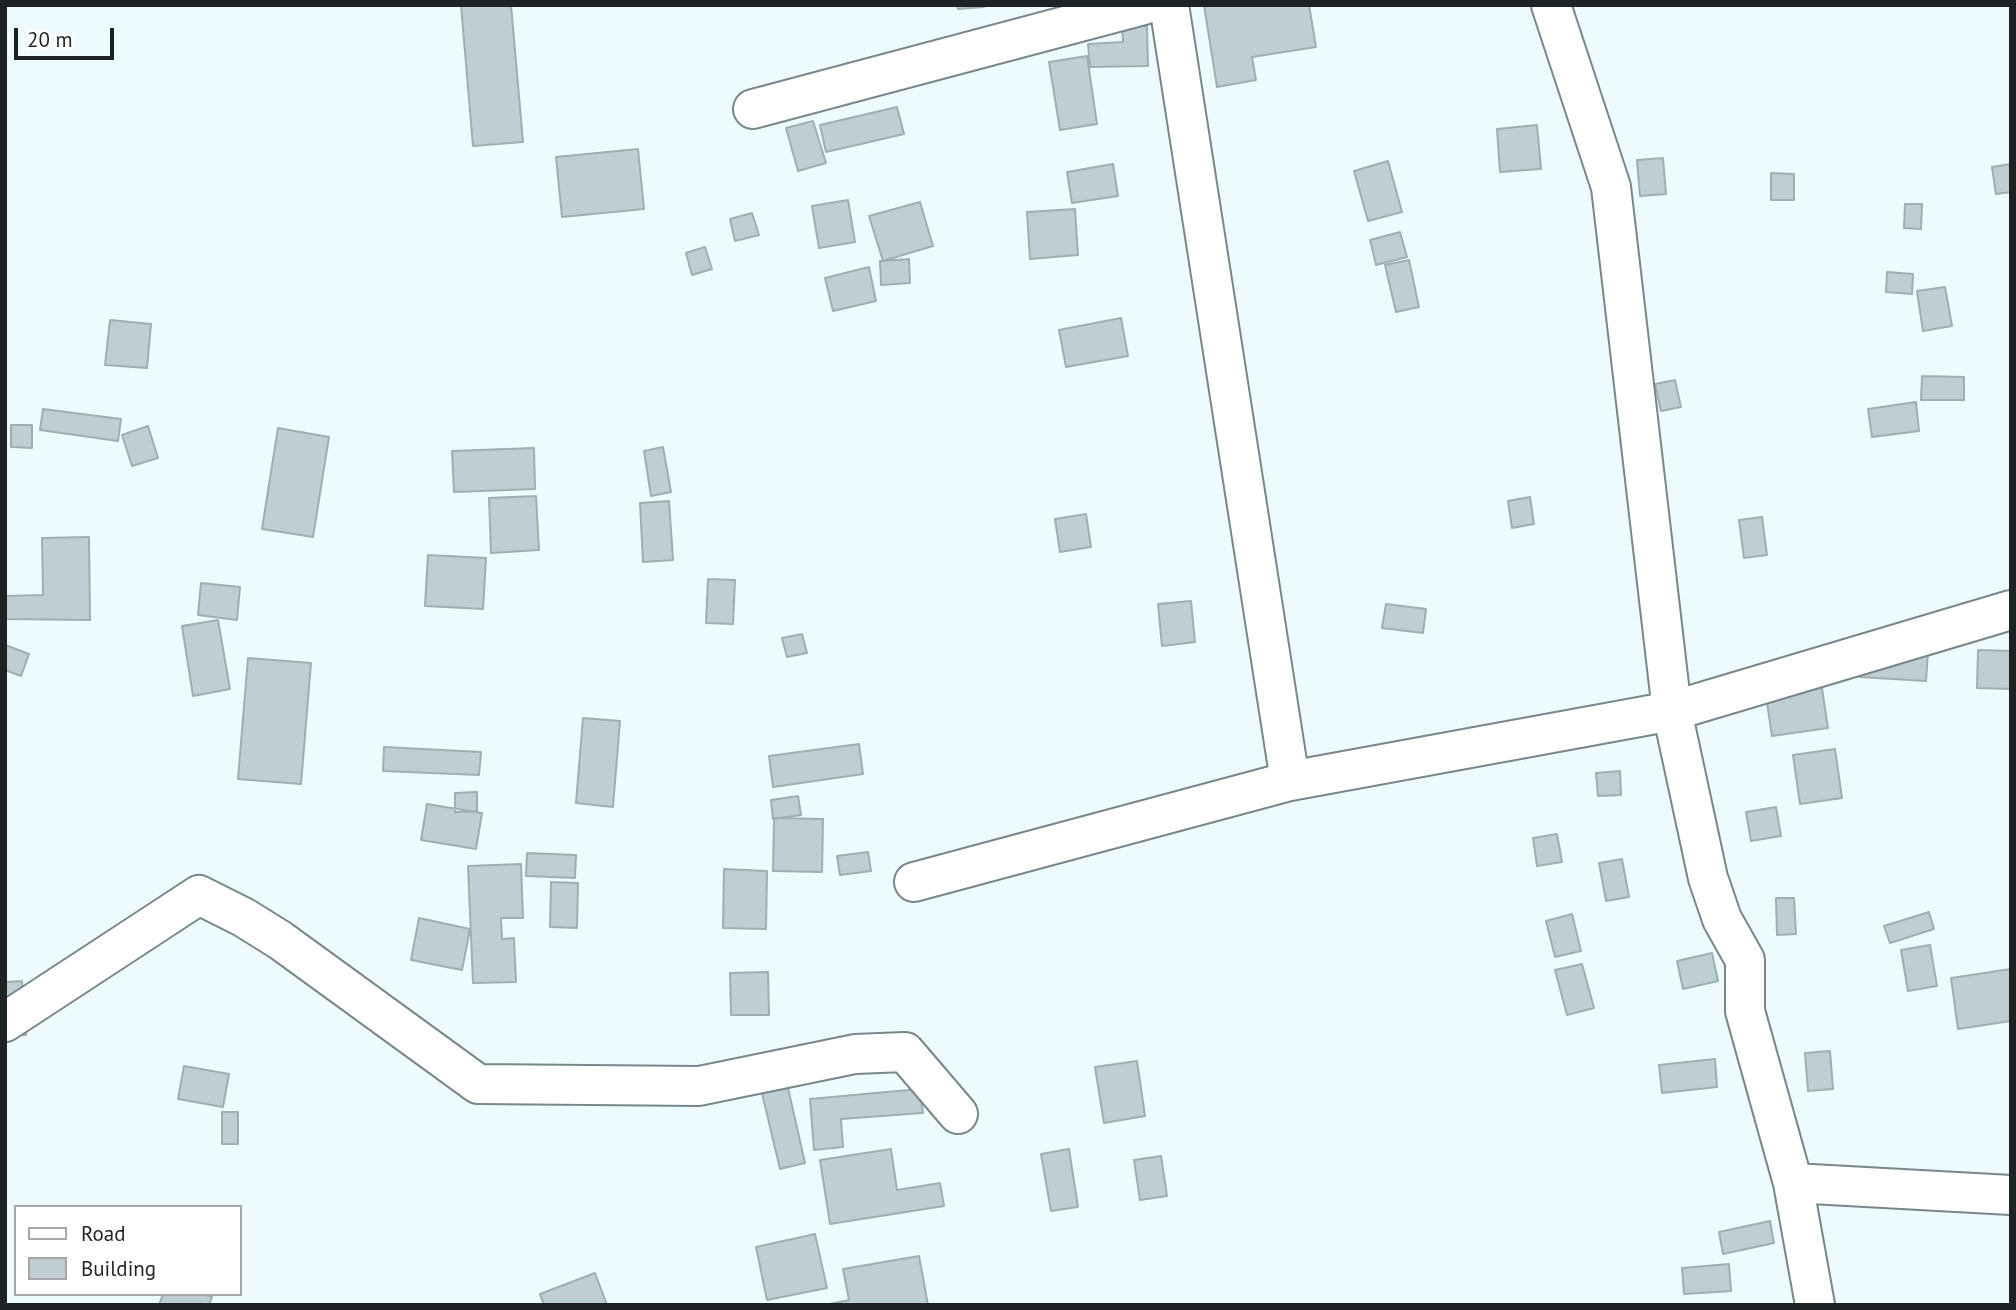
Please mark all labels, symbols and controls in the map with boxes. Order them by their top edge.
scale bar [18,14,117,58]
text: 20 m [27,26,73,53]
legend [14,1205,242,1296]
text: Road [81,1220,125,1247]
text: Building [81,1255,156,1282]

